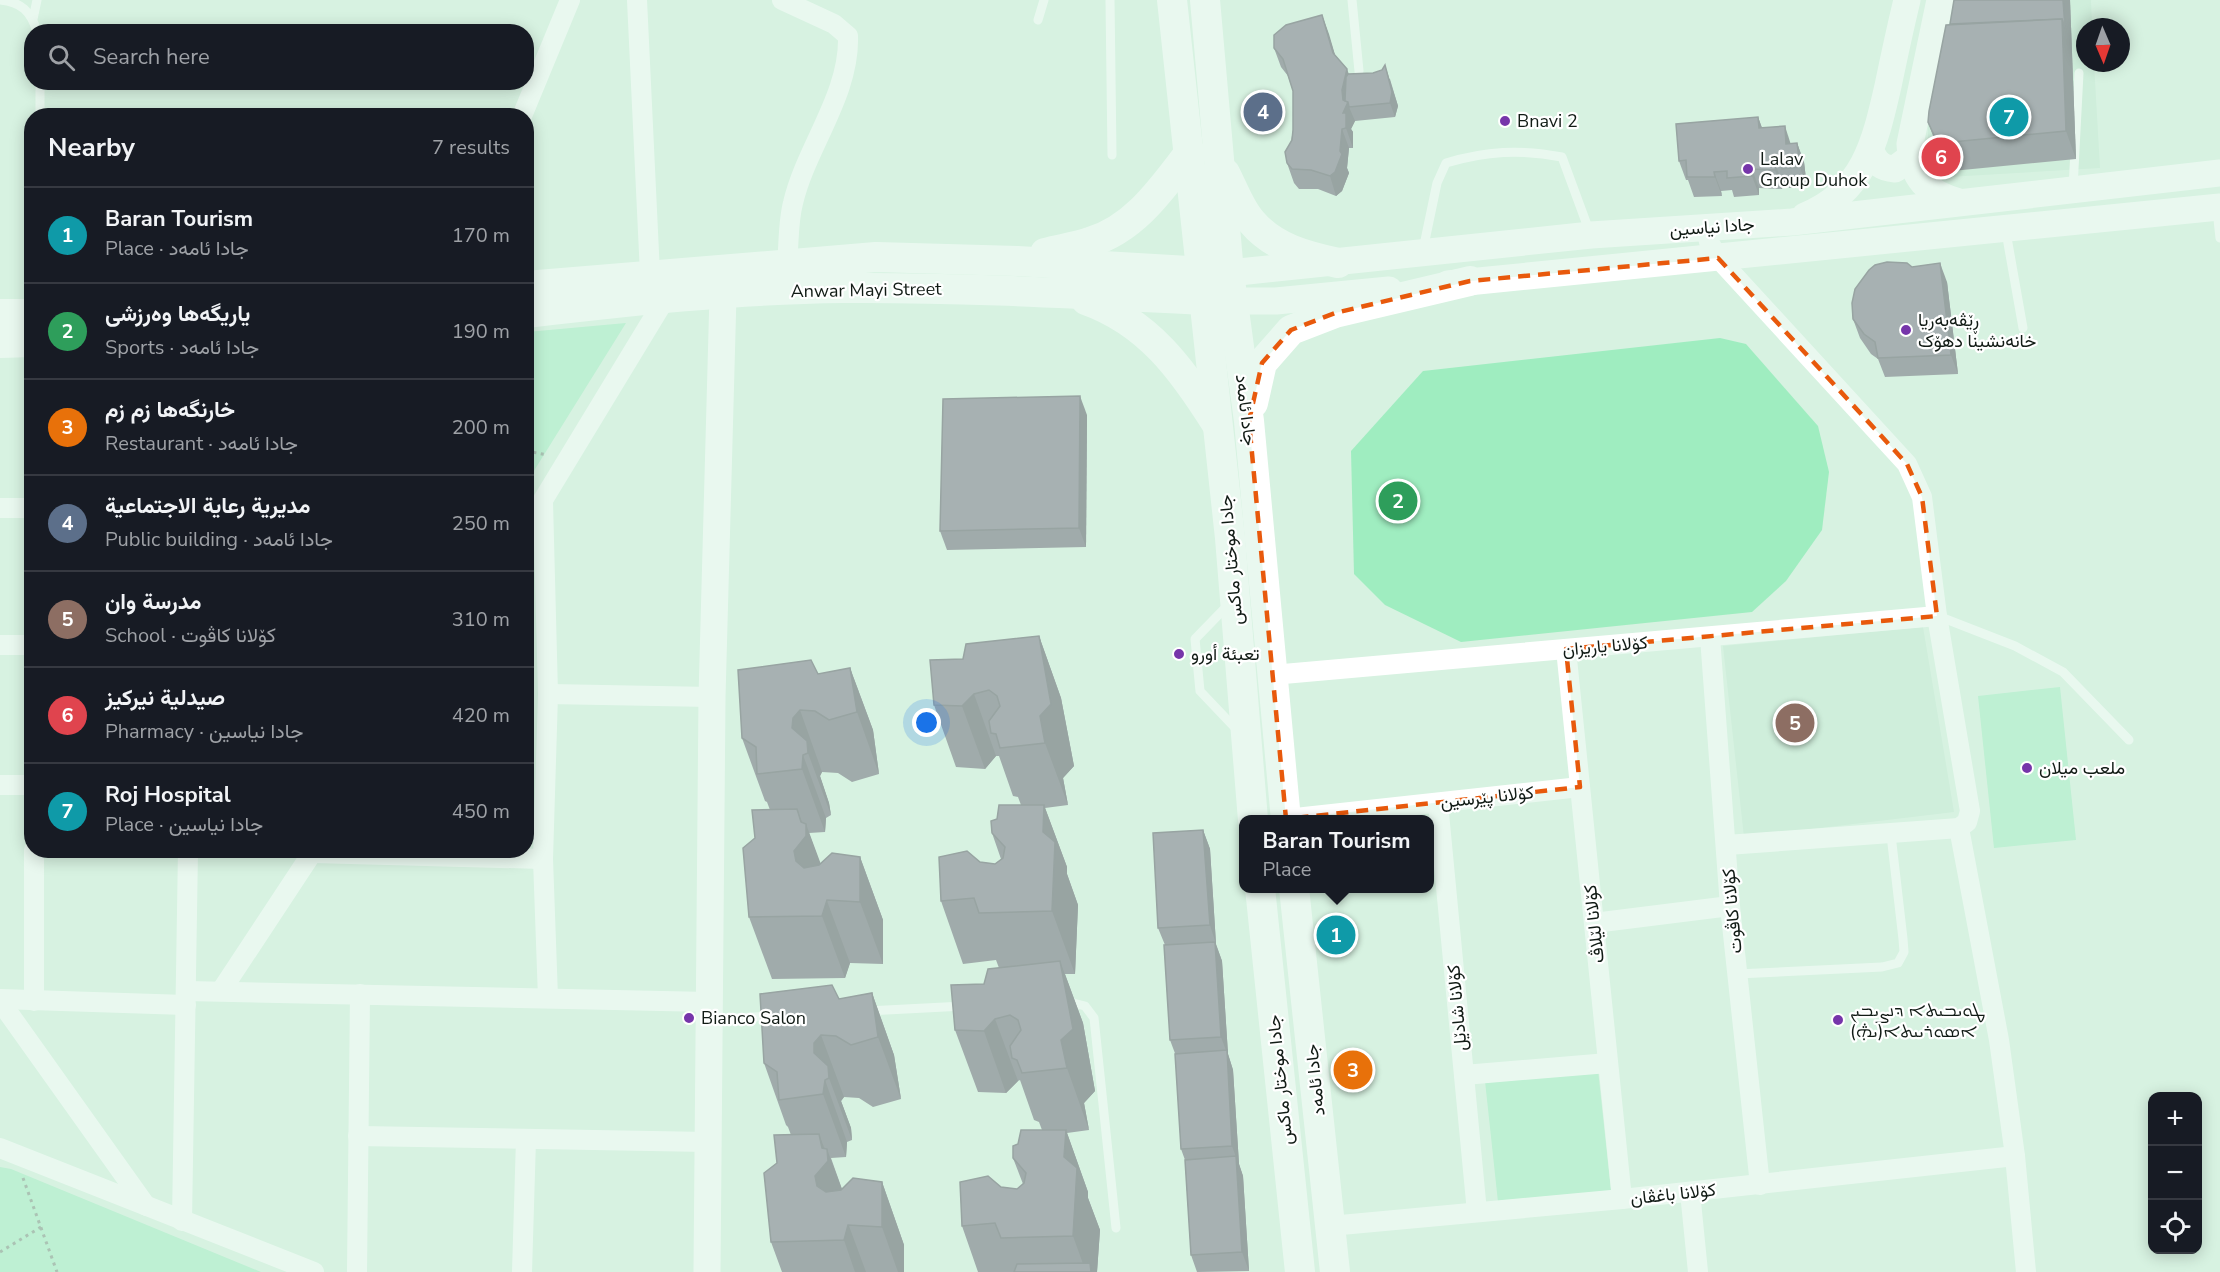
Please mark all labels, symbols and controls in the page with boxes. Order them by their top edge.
north arrow [2076,18,2130,72]
search box [24,24,534,90]
icon: search [45,41,78,74]
text: Search here [93,42,210,72]
pin: 4 [1244,90,1282,134]
pin: 7 [1990,94,2028,140]
place label: Bnavi 2 [1517,109,1578,133]
marker: Bnavi 2 [1498,114,1512,128]
text: Nearby [48,130,135,165]
text: 7 results [432,134,510,161]
pin: 6 [1922,134,1960,180]
place label: Lalav Group Duhok [1760,147,1868,192]
marker: Lalav Group Duhok [1741,162,1755,176]
text: Baran Tourism [105,204,253,234]
street label: جادا نیاسین [1669,212,1755,242]
text: 1 [62,222,74,249]
text: 170 m [452,222,510,249]
text: Place · جادا ئامەد [105,235,249,262]
street label: Anwar Mayi Street [790,277,942,303]
text: ياريگەها وەرزشی [105,299,250,329]
place label: ڕێڤه‌به‌ریا خانەنشينا دهۆک [1918,308,2036,353]
text: 2 [62,318,74,345]
text: 190 m [452,318,510,345]
marker: ڕێڤه‌به‌ریا خانەنشينا دهۆک [1899,323,1913,337]
text: Sports · جادا ئامەد [105,334,259,361]
street label: جادا ئامەد [1230,373,1262,447]
text: خارنگەها زم زم [105,395,235,425]
text: 3 [62,414,74,441]
text: 200 m [452,414,510,441]
text: Restaurant · جادا ئامەد [105,430,298,457]
pin: 2 [1378,478,1418,524]
text: مديرية رعاية الاجتماعية [105,491,310,521]
street label: جادا موختار ماكس [1213,494,1249,626]
text: 4 [62,510,74,537]
text: 250 m [452,510,510,537]
text: Public building · جادا ئامەد [105,526,333,553]
text: مدرسة وان [105,587,202,617]
text: 5 [62,606,74,633]
text: 310 m [452,606,510,633]
text: School · کۆلانا کاڤوت [105,622,276,649]
street label: کۆلانا یاریزان [1561,630,1649,662]
place label: تعبئة أورو [1191,642,1260,666]
marker: تعبئة أورو [1172,647,1186,661]
text: صيدلية نيركيز [105,683,225,713]
pin: 5 [1776,700,1814,746]
text: 6 [62,702,74,729]
text: 420 m [452,702,510,729]
your location [912,708,941,737]
text: Pharmacy · جادا نیاسین [105,718,303,745]
place label: ملعب ميلان [2039,756,2125,780]
marker: ملعب ميلان [2020,761,2034,775]
text: Roj Hospital [105,780,231,810]
street label: کۆلانا پێرسین [1439,780,1535,814]
text: 7 [62,798,74,825]
text: 450 m [452,798,510,825]
text: Place · جادا نیاسین [105,811,263,838]
popup [1239,815,1434,893]
text: Baran Tourism [1262,826,1411,856]
text: Place [1262,856,1311,883]
street label: کۆلانا کاڤوت [1716,867,1748,955]
street label: کۆلانا لێلاڤ [1578,884,1610,964]
pin: 1 [1316,912,1356,958]
street label: کۆلانا شادێل [1441,964,1473,1052]
place label: ܛܘܝܒܝܬܐ ܕܢܨܝܒܝܢ ܐܣܘܪܝܝܬܐ(ܞ) [1850,998,1986,1043]
place label: Bianco Salon [701,1006,806,1030]
marker: Bianco Salon [682,1011,696,1025]
marker: ܛܘܝܒܝܬܐ ܕܢܨܝܒܝܢ ܐܣܘܪܝܝܬܐ(ܞ) [1831,1013,1845,1027]
street label: جادا موختار ماكس [1261,1014,1299,1146]
street label: جادا ئامەد [1299,1043,1331,1117]
pin: 3 [1334,1048,1372,1092]
map controls [2148,1092,2202,1254]
button: + [2148,1092,2202,1146]
button: − [2148,1146,2202,1200]
street label: کۆلانا باغڤان [1629,1178,1717,1210]
button: locate [2148,1200,2202,1254]

